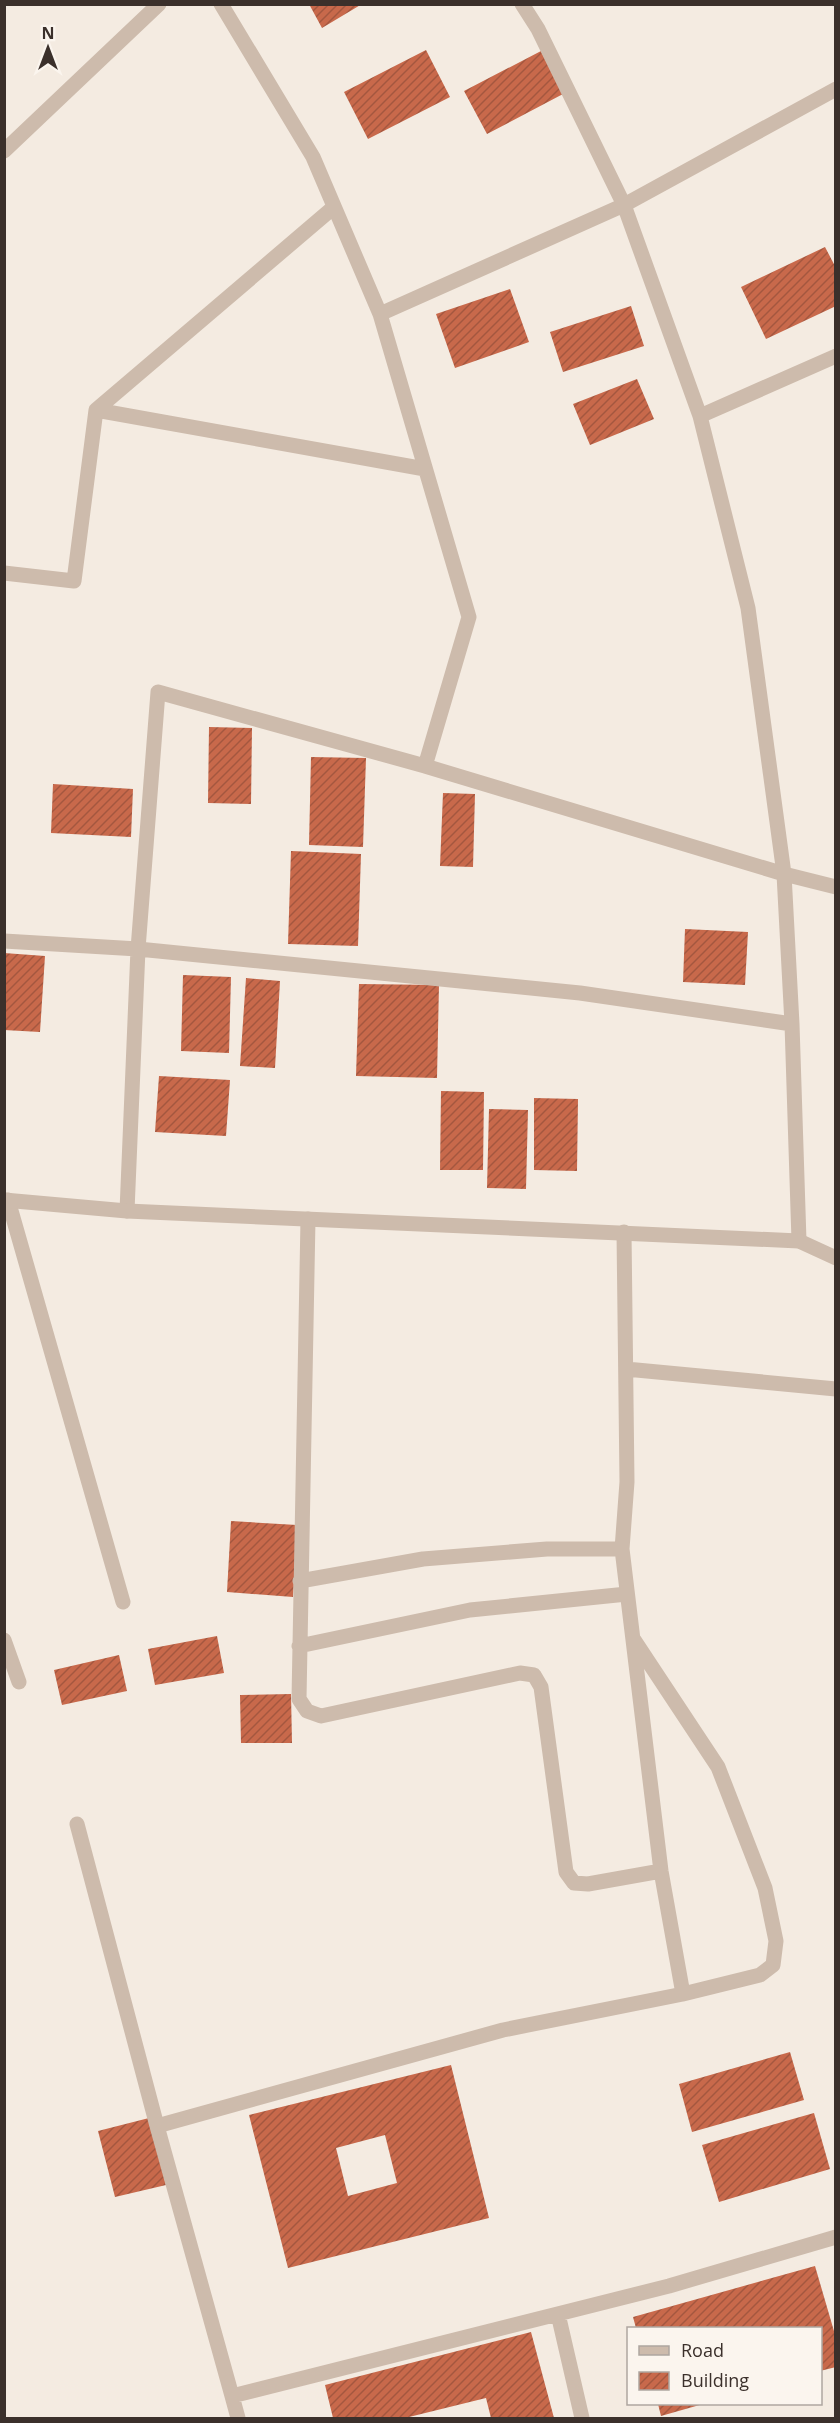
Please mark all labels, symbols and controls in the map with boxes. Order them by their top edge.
north arrow [18,18,78,78]
text: N [41,22,55,44]
legend [627,2327,822,2405]
text: Road [681,2338,724,2362]
text: Building [681,2368,749,2392]

